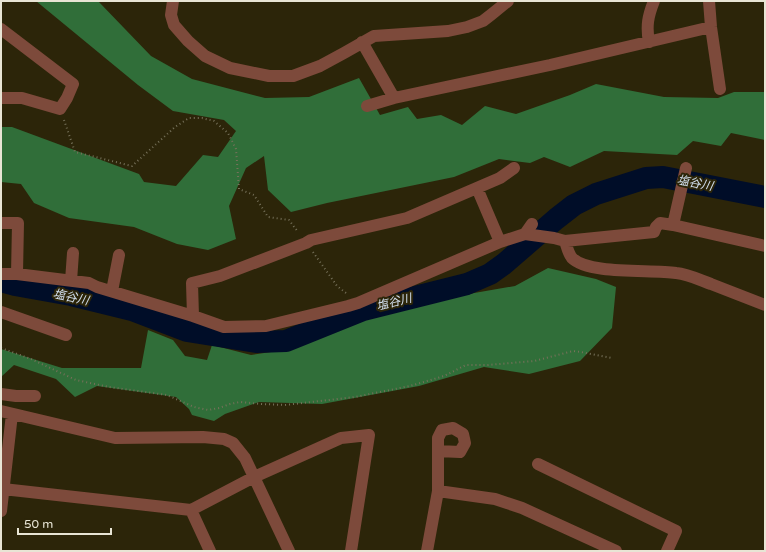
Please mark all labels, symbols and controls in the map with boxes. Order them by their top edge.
water label: 塩谷川 [676,173,716,194]
water label: 塩谷川 [52,286,92,308]
water label: 塩谷川 [375,290,415,313]
scale bar [18,510,111,536]
text: 50 m [24,517,53,531]

